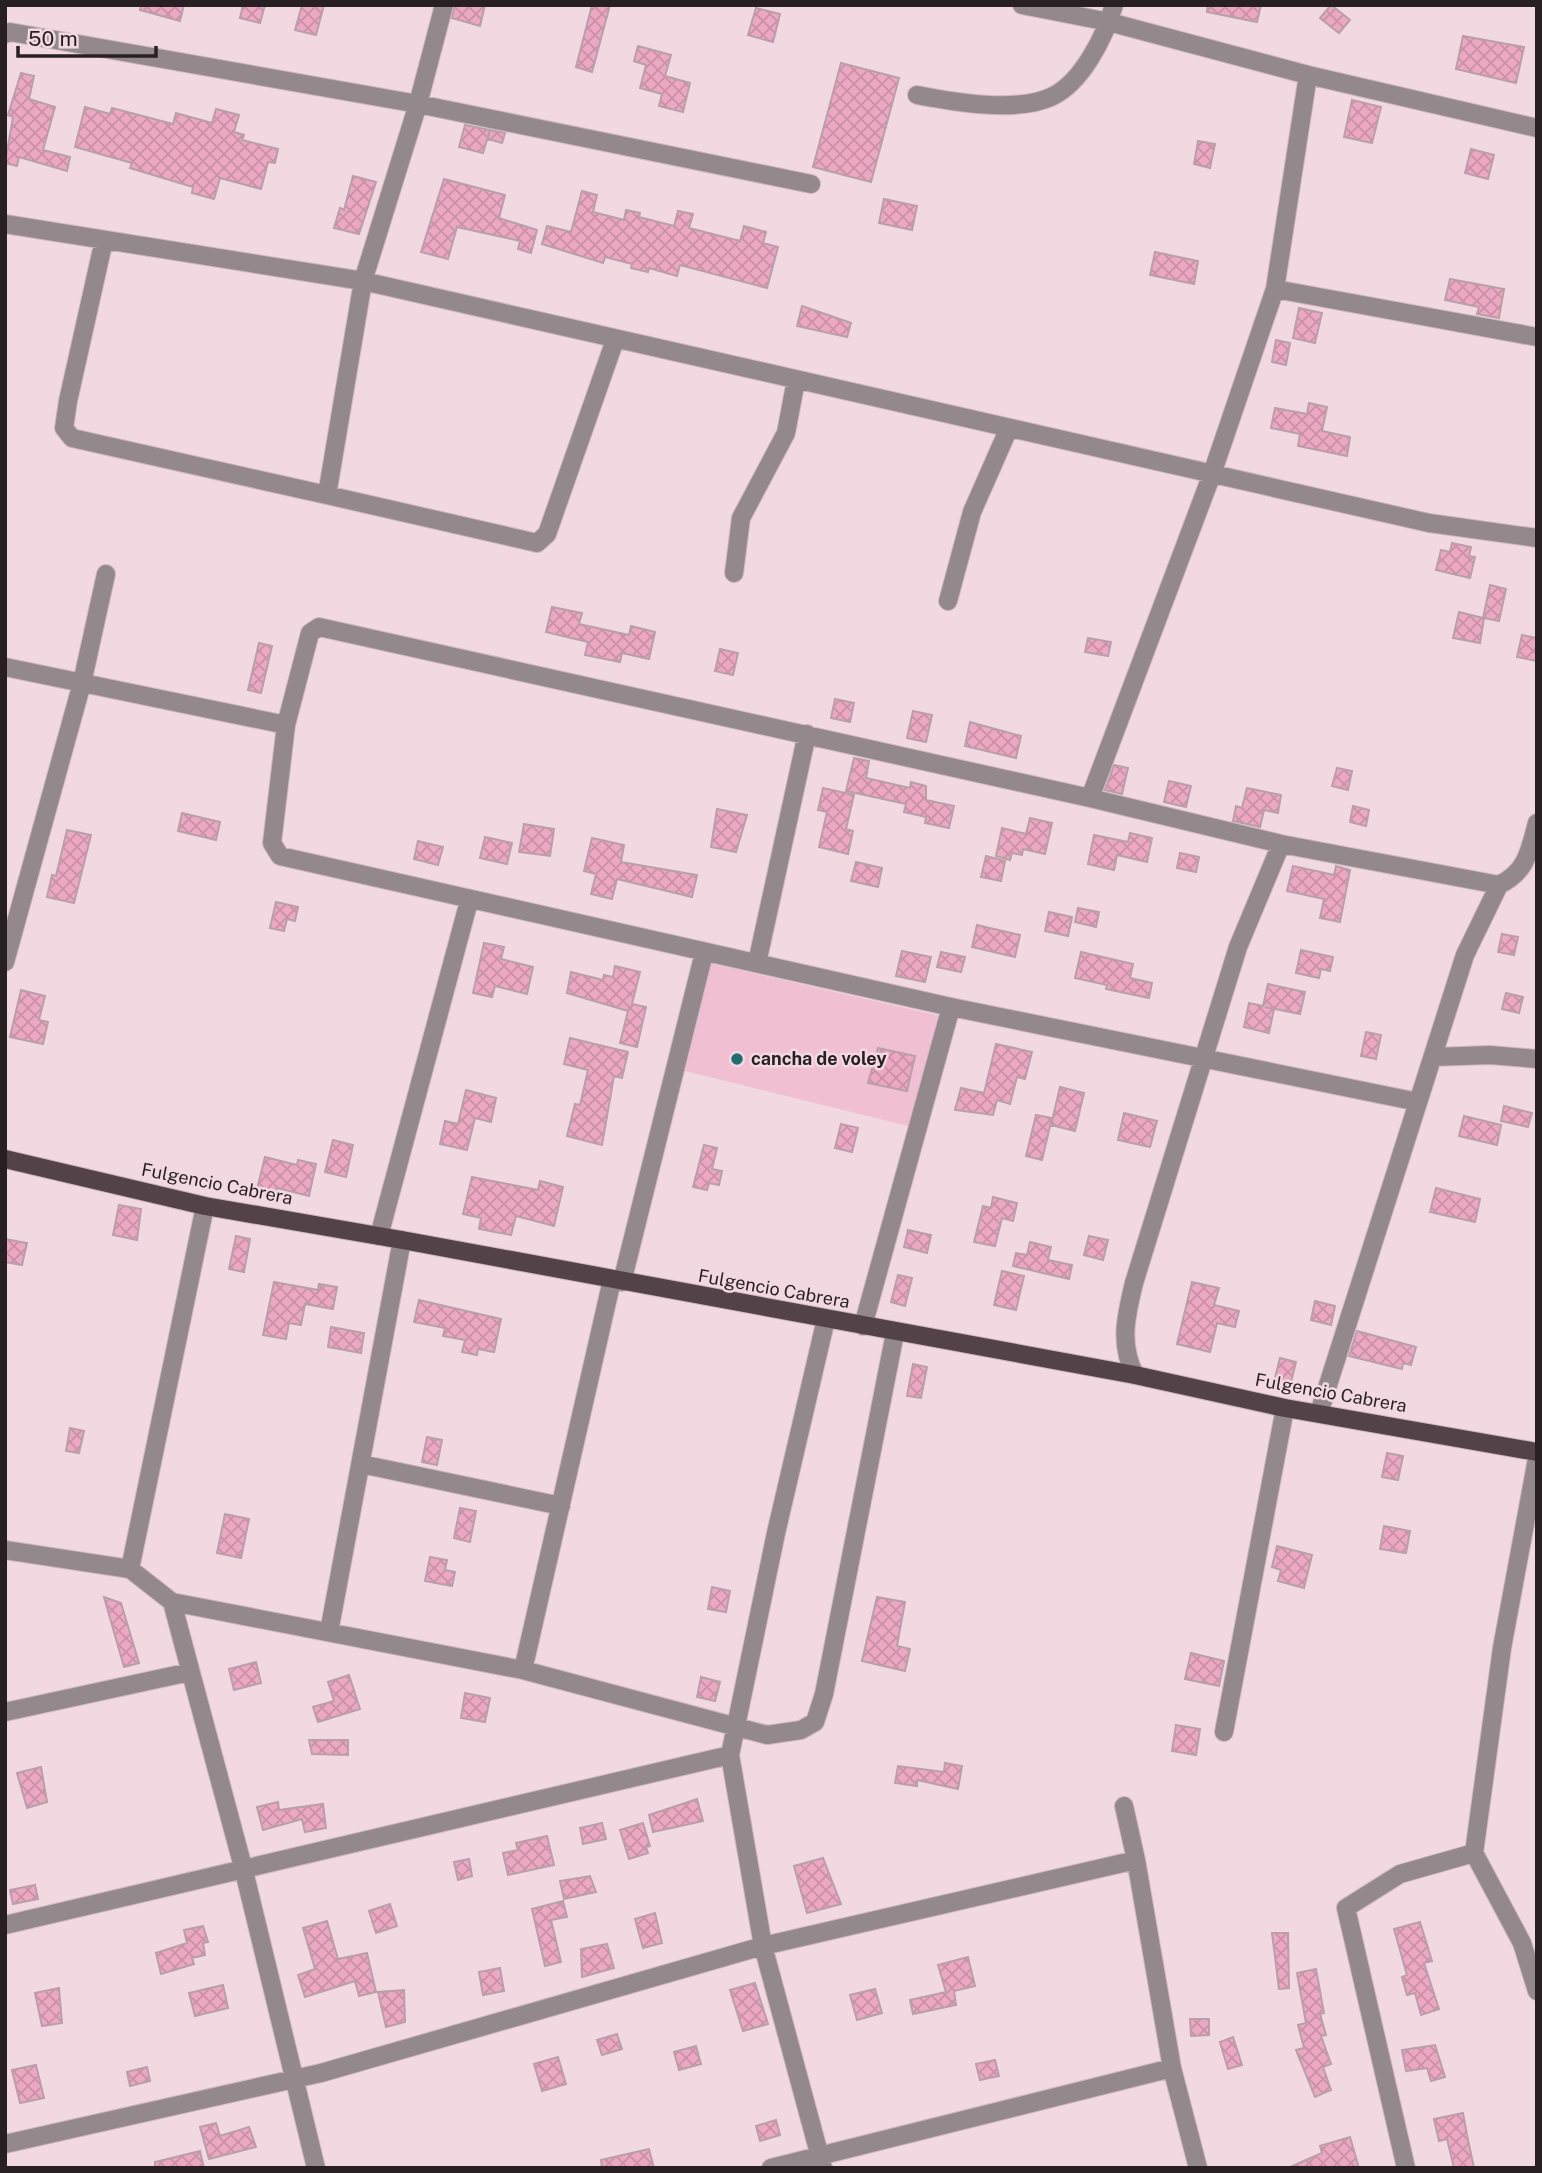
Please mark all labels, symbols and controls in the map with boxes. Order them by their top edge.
scale bar [18,14,156,58]
text: 50 m [28,26,78,51]
place label: cancha de voley [751,1048,887,1069]
marker: cancha de voley [729,1051,745,1067]
street label: Fulgencio Cabrera [140,1159,294,1208]
street label: Fulgencio Cabrera [697,1265,852,1312]
street label: Fulgencio Cabrera [1254,1369,1409,1416]

